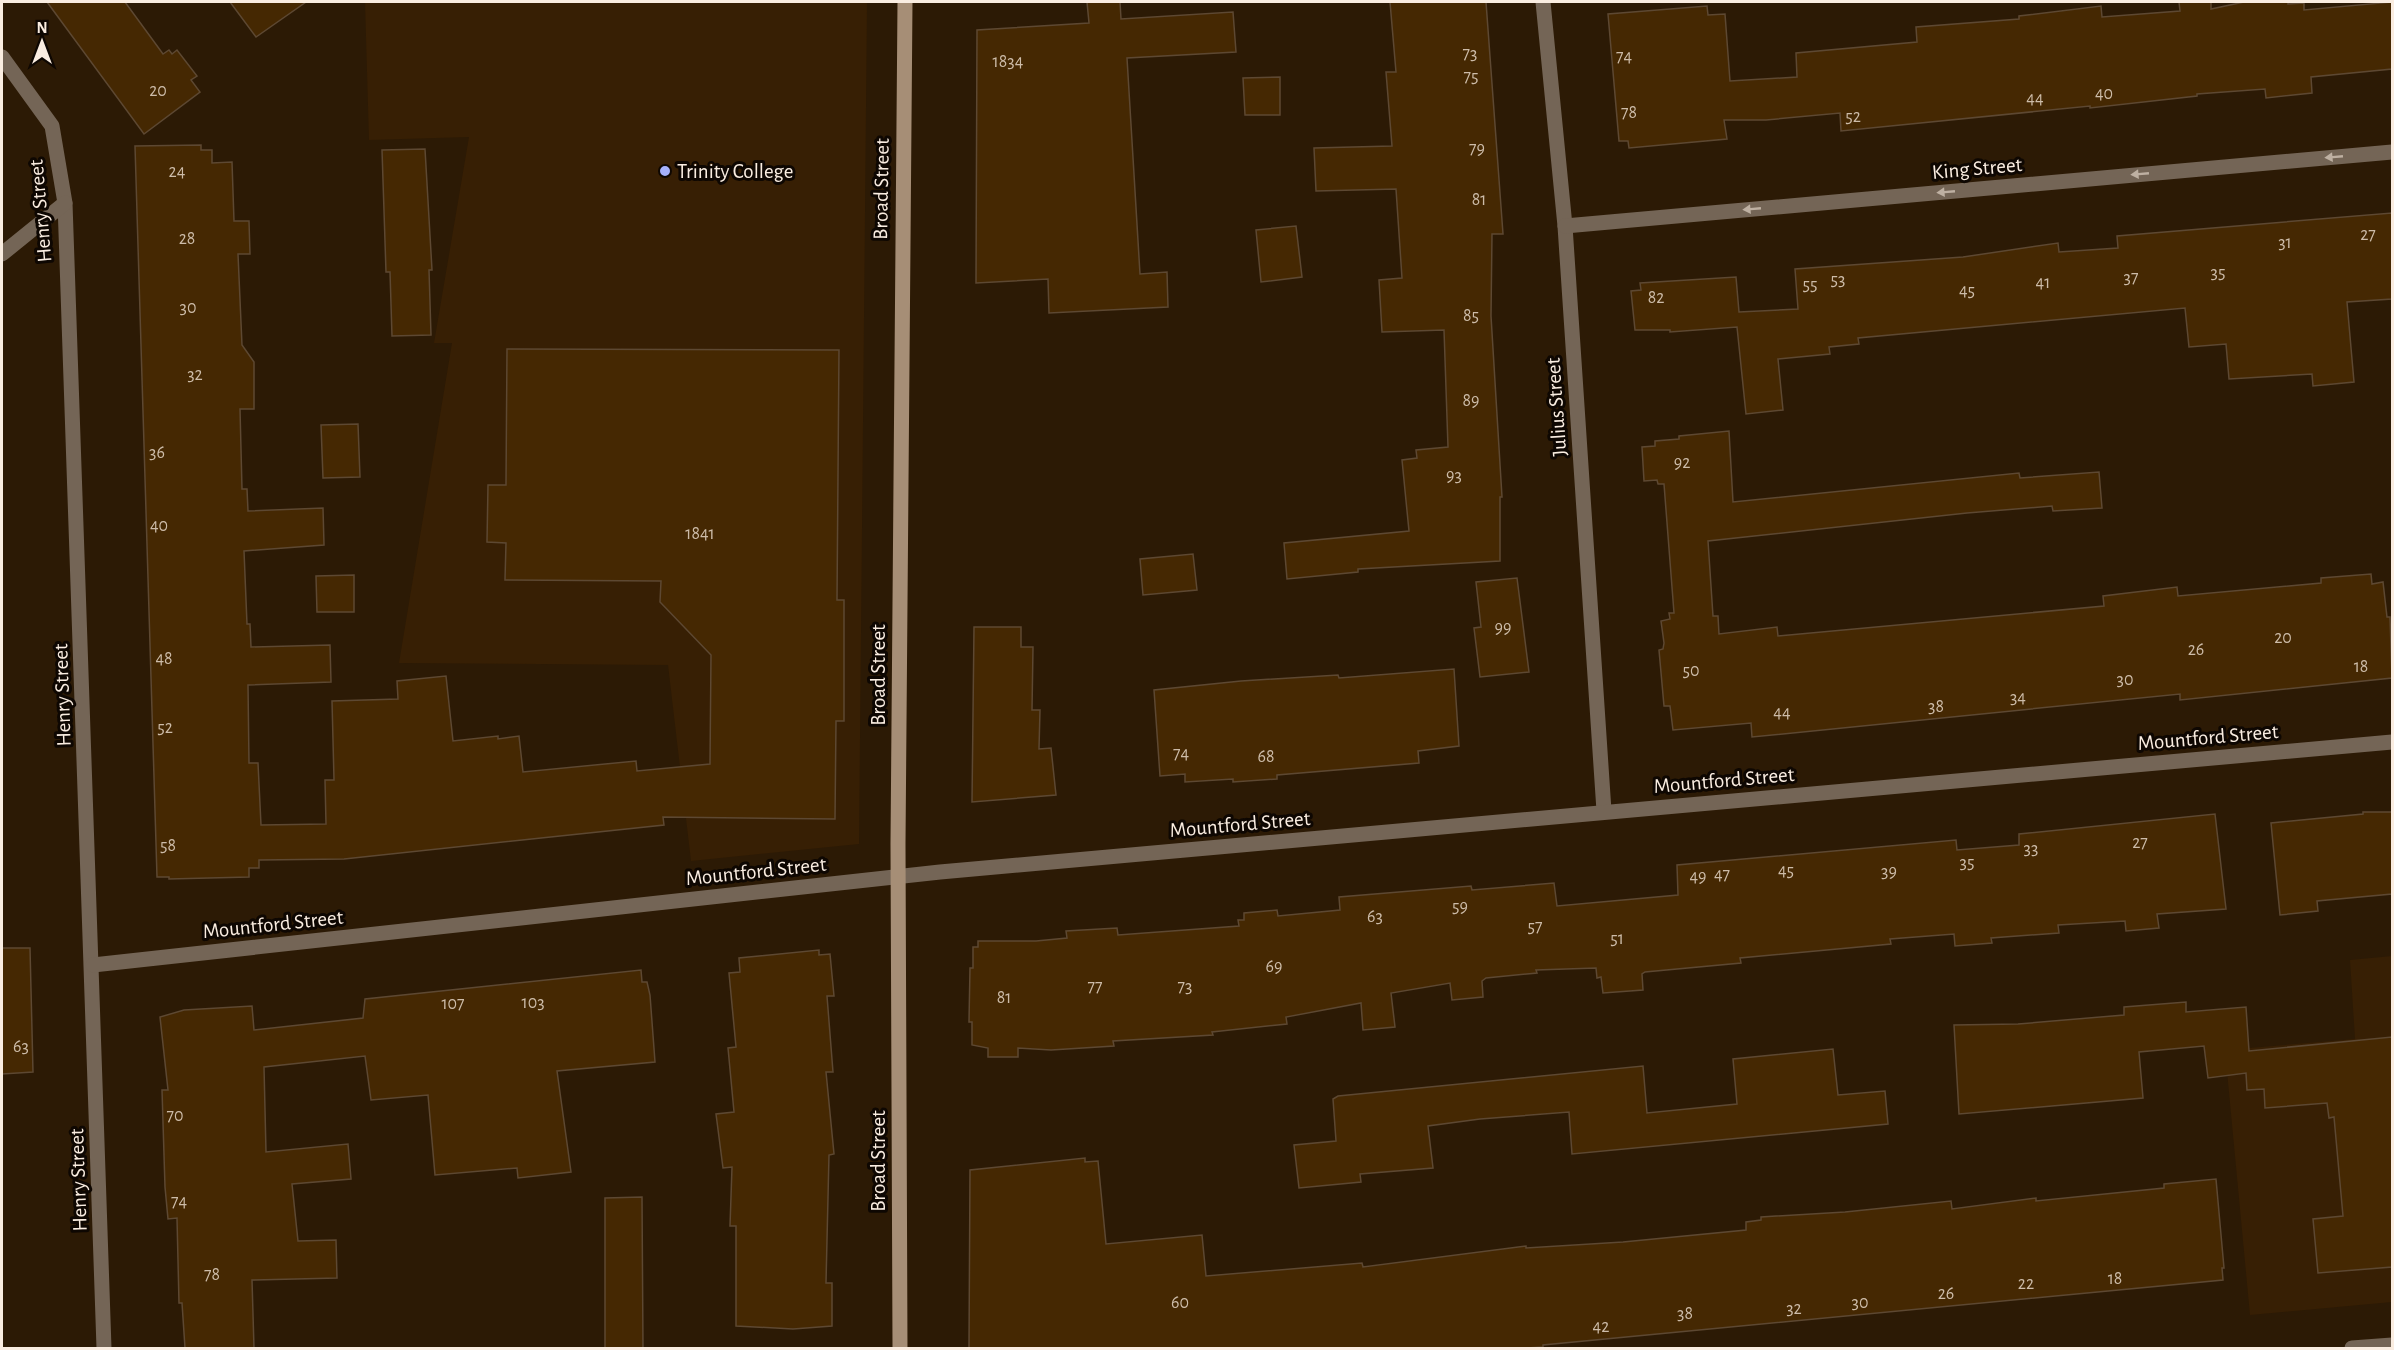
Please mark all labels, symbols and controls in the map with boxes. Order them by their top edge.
north arrow [12,12,72,72]
text: N [36,20,48,36]
house number: 73 [1463,45,1477,63]
house number: 74 [1616,48,1632,66]
house number: 1834 [993,53,1024,71]
house number: 75 [1463,68,1479,86]
house number: 20 [149,82,167,100]
house number: 40 [2095,85,2113,103]
house number: 44 [2026,90,2044,108]
house number: 78 [1621,104,1637,122]
house number: 52 [1845,108,1861,126]
street label: Broad Street [870,138,893,240]
house number: 79 [1469,140,1485,158]
one-way arrow [2325,152,2344,162]
street label: King Street [1931,154,2023,183]
street label: Henry Street [26,158,55,263]
place label: Trinity College [677,161,793,182]
house number: 24 [169,163,186,181]
marker: Trinity College [658,164,672,178]
one-way arrow [2130,170,2149,179]
one-way arrow [1936,187,1955,197]
house number: 81 [1472,191,1486,209]
one-way arrow [1742,204,1761,214]
house number: 27 [2360,226,2376,244]
house number: 28 [179,230,195,248]
house number: 31 [2278,234,2292,252]
house number: 35 [2211,264,2225,282]
house number: 37 [2124,269,2138,287]
house number: 53 [1831,271,1845,289]
house number: 41 [2036,274,2050,292]
house number: 55 [1802,276,1818,294]
house number: 45 [1959,282,1975,300]
house number: 82 [1648,289,1664,307]
house number: 30 [180,299,196,317]
house number: 85 [1463,307,1479,325]
street label: Julius Street [1543,357,1570,457]
house number: 32 [187,366,203,384]
house number: 89 [1463,392,1480,410]
house number: 36 [149,444,165,462]
house number: 92 [1674,454,1690,472]
house number: 93 [1446,467,1462,485]
house number: 40 [150,517,168,535]
house number: 1841 [685,525,715,543]
house number: 99 [1495,619,1511,637]
street label: Broad Street [868,624,889,726]
house number: 20 [2274,629,2292,647]
house number: 26 [2188,641,2204,659]
street label: Henry Street [50,643,75,747]
house number: 48 [155,650,173,668]
house number: 18 [2354,658,2368,676]
house number: 50 [1682,662,1700,680]
house number: 30 [2117,671,2133,689]
house number: 34 [2010,689,2026,707]
house number: 38 [1928,698,1944,716]
house number: 44 [1773,704,1791,722]
house number: 52 [157,719,173,737]
street label: Mountford Street [2137,721,2280,754]
house number: 74 [1173,745,1189,763]
house number: 68 [1258,748,1275,766]
street label: Mountford Street [1653,764,1796,797]
street label: Mountford Street [1169,808,1312,841]
house number: 27 [2132,834,2148,852]
house number: 58 [160,837,176,855]
house number: 33 [2024,840,2038,858]
street label: Mountford Street [685,854,828,889]
house number: 35 [1960,854,1974,872]
house number: 45 [1778,862,1794,880]
house number: 39 [1881,863,1897,881]
house number: 47 [1714,866,1730,884]
house number: 49 [1689,868,1707,886]
house number: 59 [1452,898,1468,916]
street label: Mountford Street [202,907,345,942]
house number: 63 [1367,908,1383,926]
house number: 57 [1527,918,1543,936]
house number: 51 [1610,930,1624,948]
house number: 69 [1266,958,1282,976]
house number: 77 [1087,978,1103,996]
house number: 73 [1178,978,1192,996]
house number: 81 [997,989,1011,1007]
house number: 103 [521,994,545,1012]
house number: 107 [441,995,465,1013]
house number: 63 [13,1038,29,1056]
house number: 70 [166,1107,184,1125]
street label: Broad Street [868,1110,889,1212]
street label: Henry Street [66,1128,91,1232]
house number: 74 [171,1193,187,1211]
house number: 78 [204,1266,220,1284]
house number: 18 [2108,1270,2122,1288]
house number: 22 [2018,1275,2034,1293]
house number: 26 [1938,1285,1954,1303]
house number: 60 [1171,1294,1189,1312]
house number: 30 [1852,1294,1868,1312]
house number: 32 [1786,1300,1802,1318]
house number: 38 [1677,1305,1693,1323]
house number: 42 [1593,1318,1609,1336]

